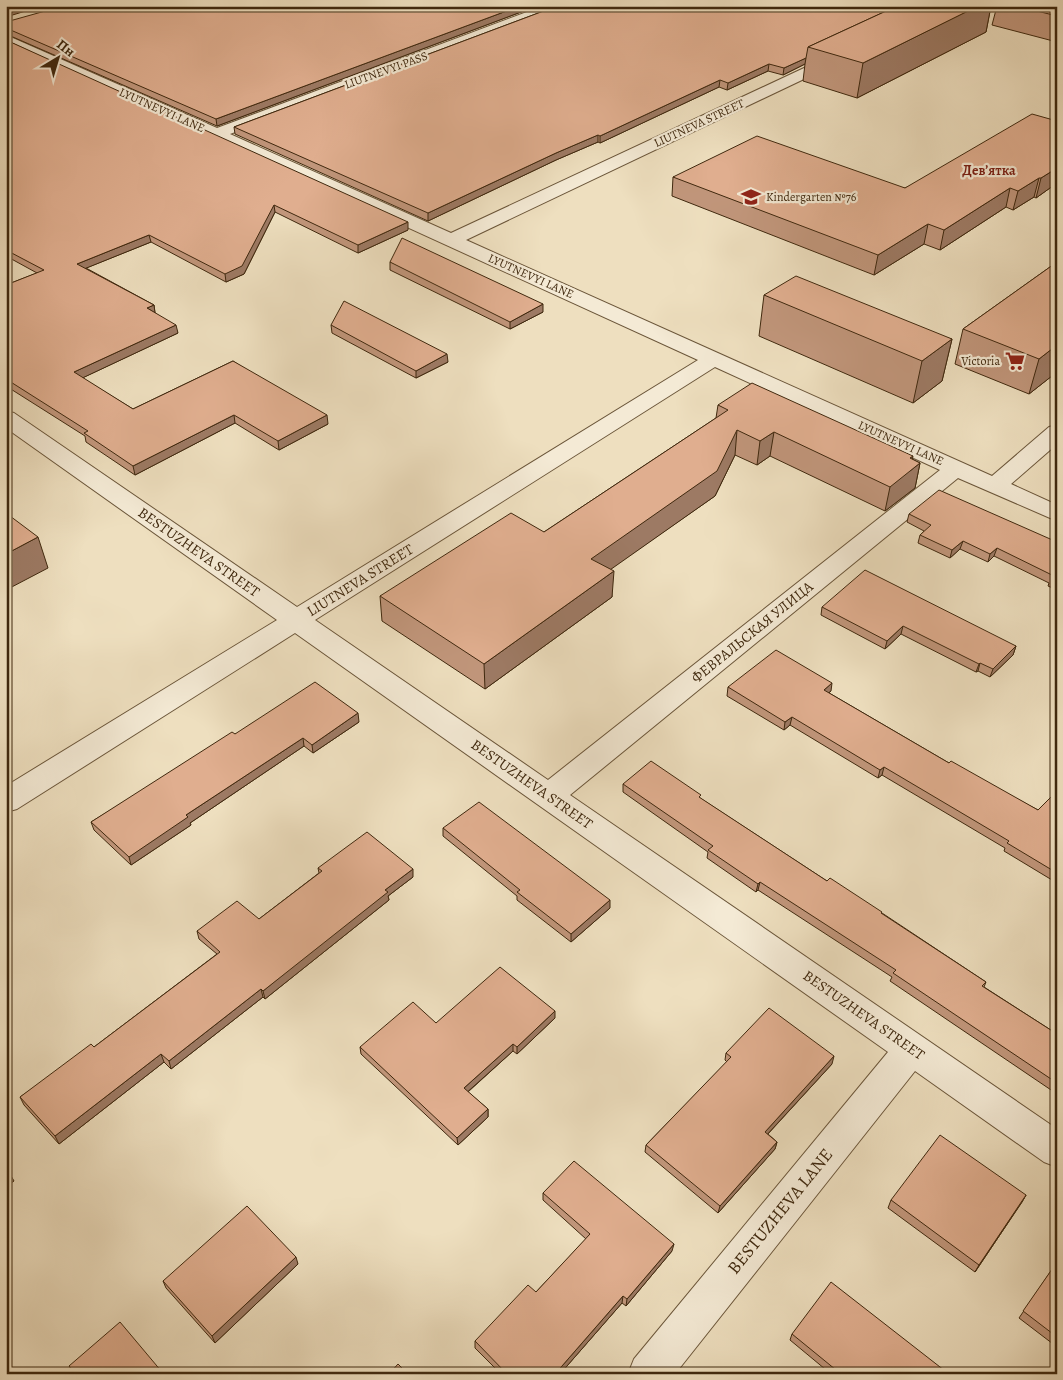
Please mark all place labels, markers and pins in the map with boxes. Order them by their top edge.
school or university icon: Kindergarten №76 [740,186,762,208]
place label: Kindergarten №76 [766,189,857,205]
supermarket icon: Victoria [1004,350,1026,372]
place label: Victoria [960,353,1000,369]

